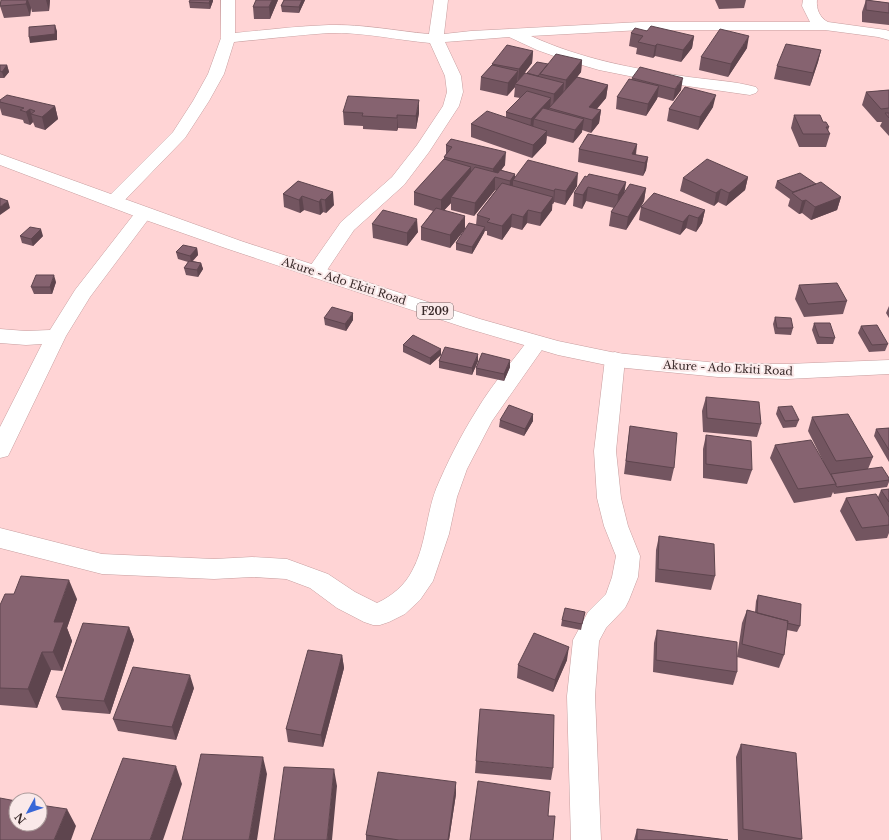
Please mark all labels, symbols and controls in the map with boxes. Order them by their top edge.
street label: Akure - Ado Ekiti Road [279,254,409,308]
road number: F209 [417,303,453,319]
street label: Akure - Ado Ekiti Road [662,358,794,378]
north arrow [8,792,48,832]
text: N [11,809,29,827]

